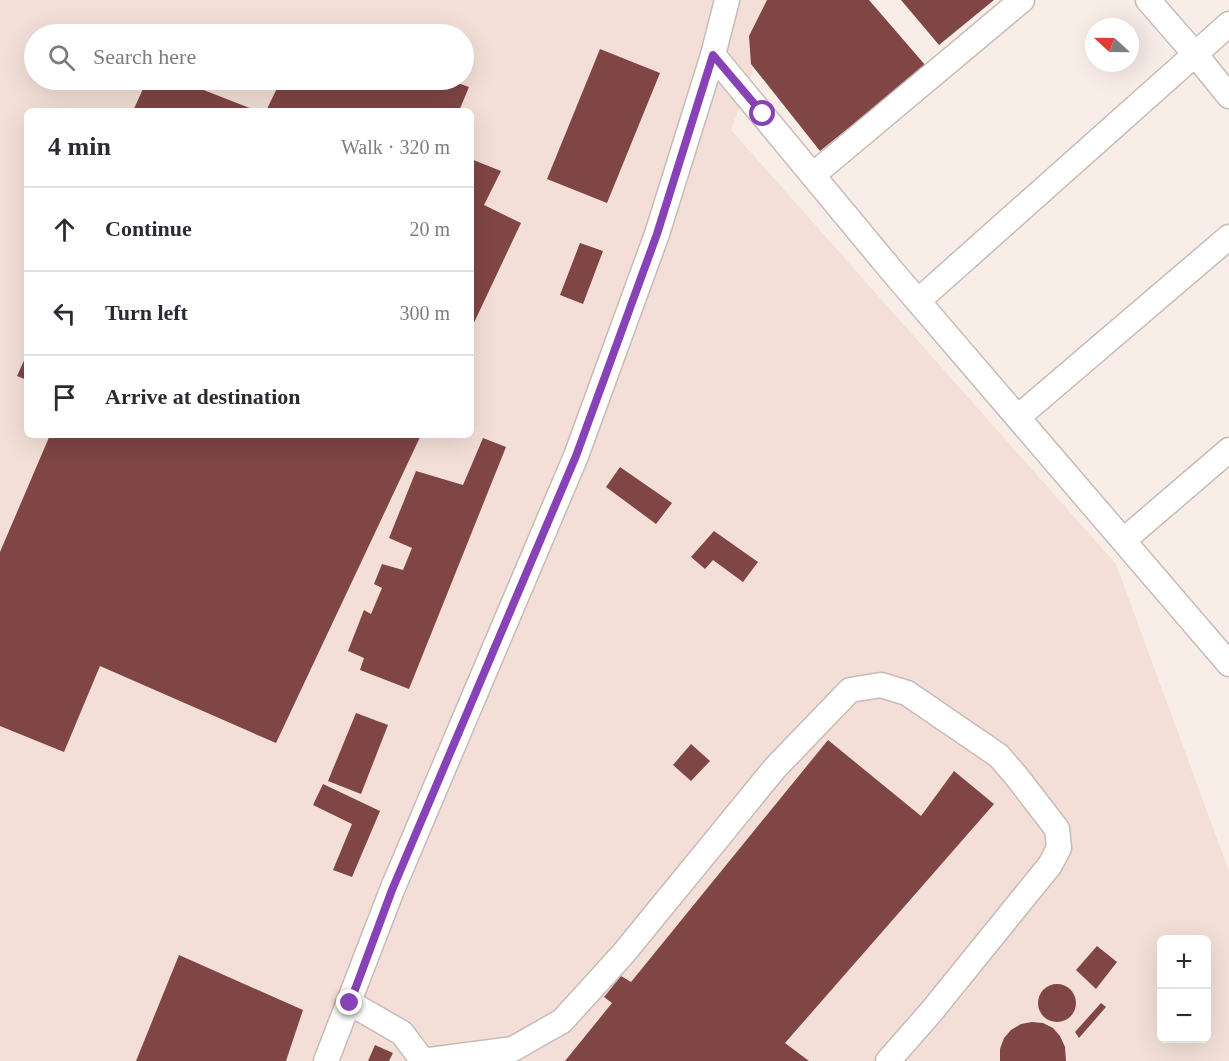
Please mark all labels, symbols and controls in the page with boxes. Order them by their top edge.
north arrow [1085,18,1139,72]
search box [24,24,474,90]
icon: search [45,41,78,74]
text: Search here [93,44,196,69]
route start [749,100,775,126]
text: 4 min [48,132,111,161]
text: Walk · 320 m [341,136,450,158]
icon: ahead [48,213,81,246]
text: Continue [105,216,192,241]
text: 20 m [409,218,450,240]
icon: left [48,297,81,330]
text: Turn left [105,300,188,325]
text: 300 m [399,302,450,324]
icon: arrive [48,381,81,414]
text: Arrive at destination [105,384,301,409]
map controls [1157,935,1211,1043]
button: + [1157,935,1211,989]
route end [336,989,362,1015]
button: − [1157,989,1211,1043]

